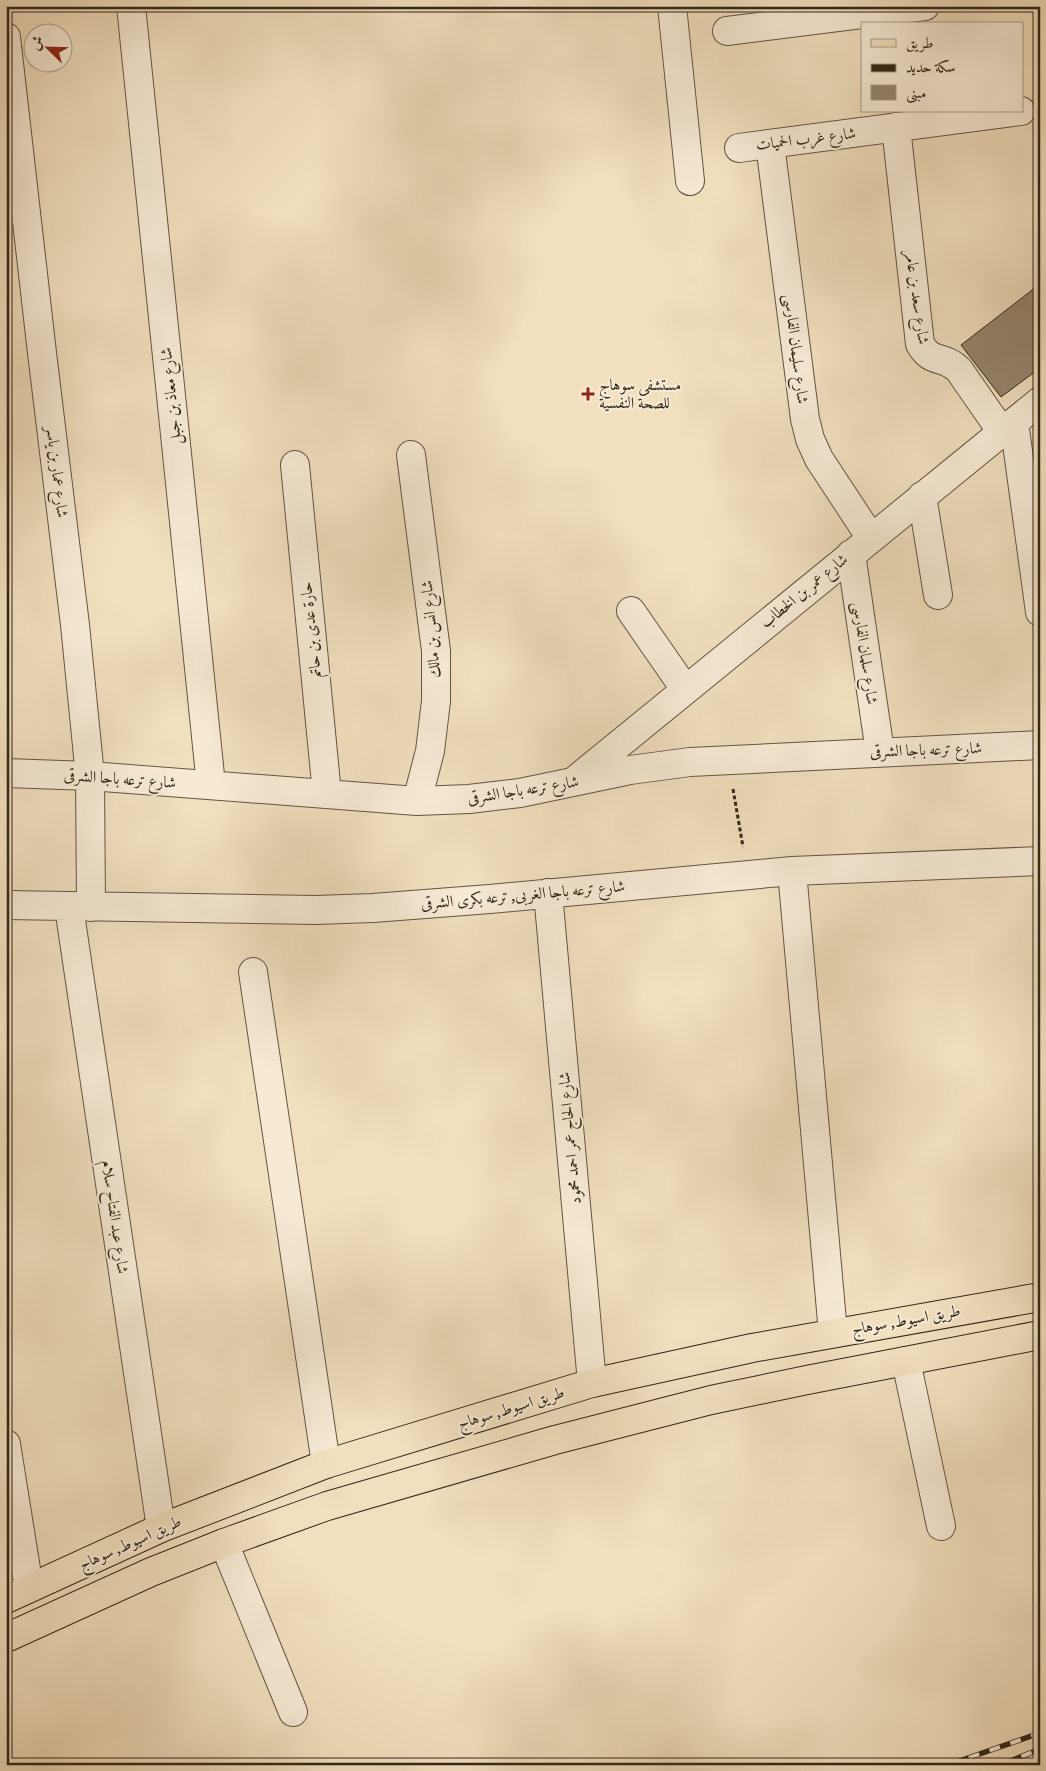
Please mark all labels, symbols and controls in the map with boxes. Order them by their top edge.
north arrow [22,22,72,72]
legend [861,22,1024,112]
text: ش [26,33,47,53]
text: طريق [906,34,933,53]
text: سكة حديد [906,58,956,77]
text: مبنى [906,84,926,104]
street label: شارع غرب الحميات [755,123,858,158]
street label: شارع سعد بن عامر [897,248,934,346]
street label: شارع سليمان الفارسى [776,293,813,405]
street label: شارع معاذ بن جبل [156,346,189,446]
place label: مستشفى سوهاج للصحة النفسية [599,375,681,413]
marker: مستشفى سوهاج للصحة النفسية [581,387,595,401]
street label: شارع عمار بن ياسر [38,423,73,519]
street label: شارع عمر بن الخطاب [756,549,854,635]
street label: شارع انس بن مالك [417,579,448,679]
street label: حارة عدى بن حاتم [296,581,330,679]
street label: شارع سلمان الفارسى [845,600,882,706]
street label: شارع ترعه باجا الشرقى [869,738,983,765]
street label: شارع ترعه باجا الشرقى [63,765,177,796]
street label: شارع ترعه باجا الشرقى [466,771,581,812]
street label: شارع ترعه باجا الغربى, ترعه بكرى الشرقى [420,876,626,917]
street label: شارع الحاج عمر احمد محمود [554,1071,590,1205]
street label: شارع عبد الفتاح سلام [93,1159,133,1276]
street label: طريق اسيوط, سوهاج [850,1301,963,1343]
street label: طريق اسيوط, سوهاج [455,1382,568,1438]
street label: طريق اسيوط, سوهاج [75,1511,186,1578]

